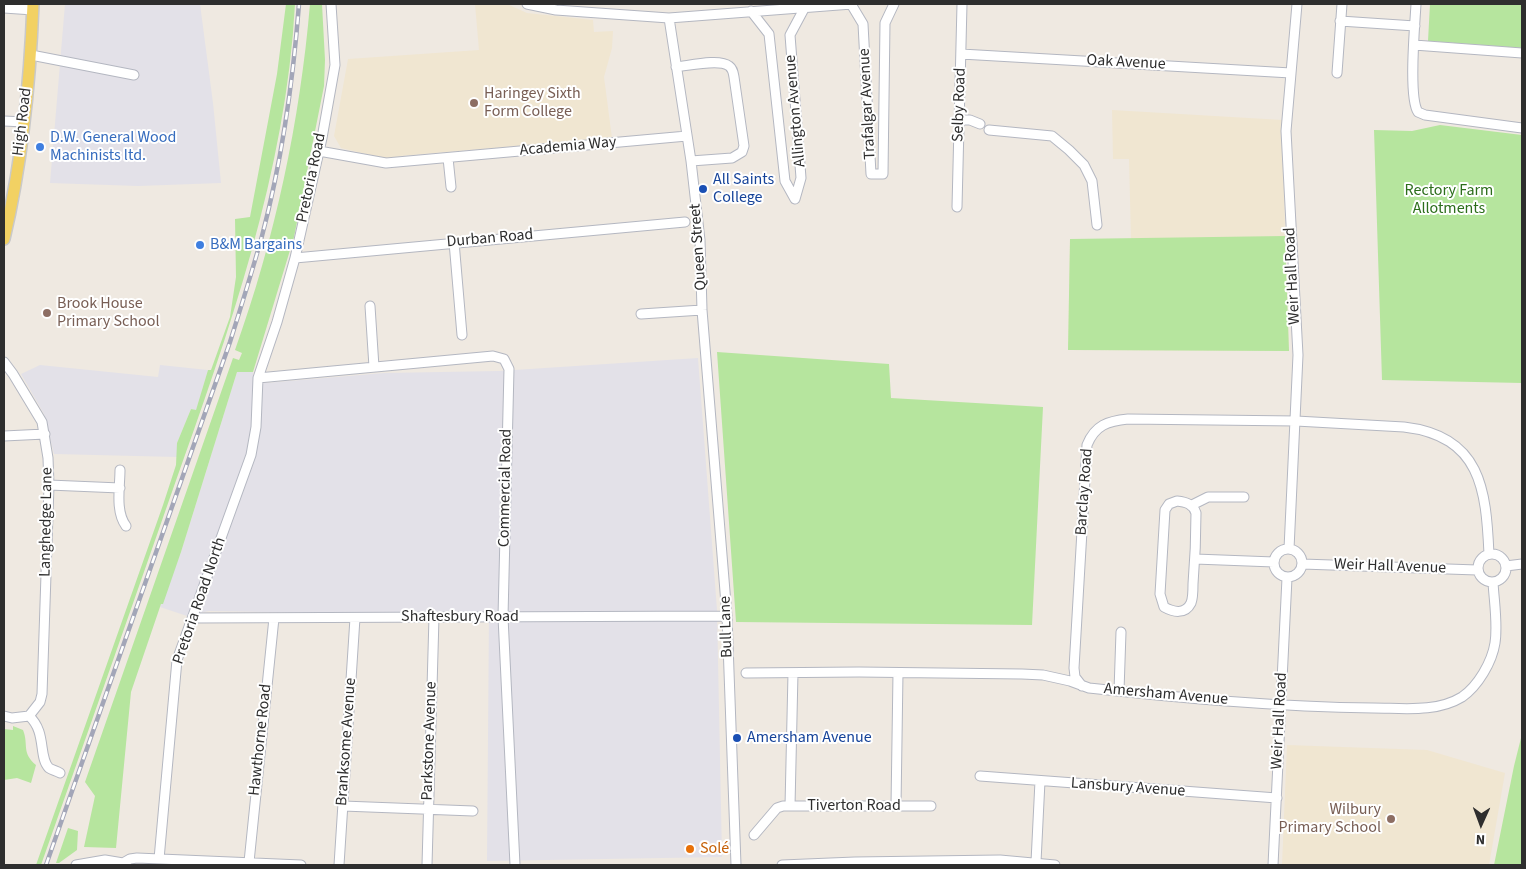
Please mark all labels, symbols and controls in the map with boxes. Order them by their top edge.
street label: Trafalgar Avenue [855,48,881,160]
street label: Oak Avenue [1086,51,1166,75]
street label: Allington Avenue [782,54,810,168]
street label: Selby Road [949,68,971,142]
place label: Haringey Sixth Form College [484,84,581,122]
street label: High Road [9,87,37,157]
marker: Haringey Sixth Form College [468,97,480,109]
place label: D.W. General Wood Machinists ltd. [50,128,176,166]
street label: Pretoria Road [293,131,331,225]
street label: Academia Way [519,133,617,161]
marker: D.W. General Wood Machinists ltd. [34,141,46,153]
place label: All Saints College [713,170,774,208]
park label: Rectory Farm Allotments [1405,181,1493,219]
marker: All Saints College [697,183,709,195]
street label: Queen Street [686,203,712,291]
street label: Durban Road [446,226,534,252]
street label: Weir Hall Road [1281,227,1305,325]
place label: B&M Bargains [210,235,302,255]
marker: B&M Bargains [194,239,206,251]
place label: Brook House Primary School [57,294,159,332]
marker: Brook House Primary School [41,307,53,319]
street label: Commercial Road [495,429,517,547]
street label: Barclay Road [1072,448,1098,536]
street label: Langhedge Lane [36,467,58,577]
street label: Pretoria Road North [169,535,231,667]
street label: Weir Hall Avenue [1334,555,1446,579]
street label: Bull Lane [716,596,738,658]
street label: Shaftesbury Road [401,607,519,627]
street label: Weir Hall Road [1268,672,1292,770]
street label: Branksome Avenue [333,677,361,807]
street label: Amersham Avenue [1103,680,1229,710]
street label: Parkstone Avenue [418,681,442,801]
street label: Hawthorne Road [246,683,276,797]
place label: Amersham Avenue [747,728,872,748]
marker: Amersham Avenue [731,732,743,744]
street label: Lansbury Avenue [1070,774,1186,802]
street label: Tiverton Road [807,796,901,816]
north arrow [1456,799,1506,849]
place label: Wilbury Primary School [1279,800,1381,838]
marker: Wilbury Primary School [1385,813,1397,825]
text: N [1475,829,1485,849]
place label: Solé [700,839,729,859]
marker: Solé [684,843,696,855]

